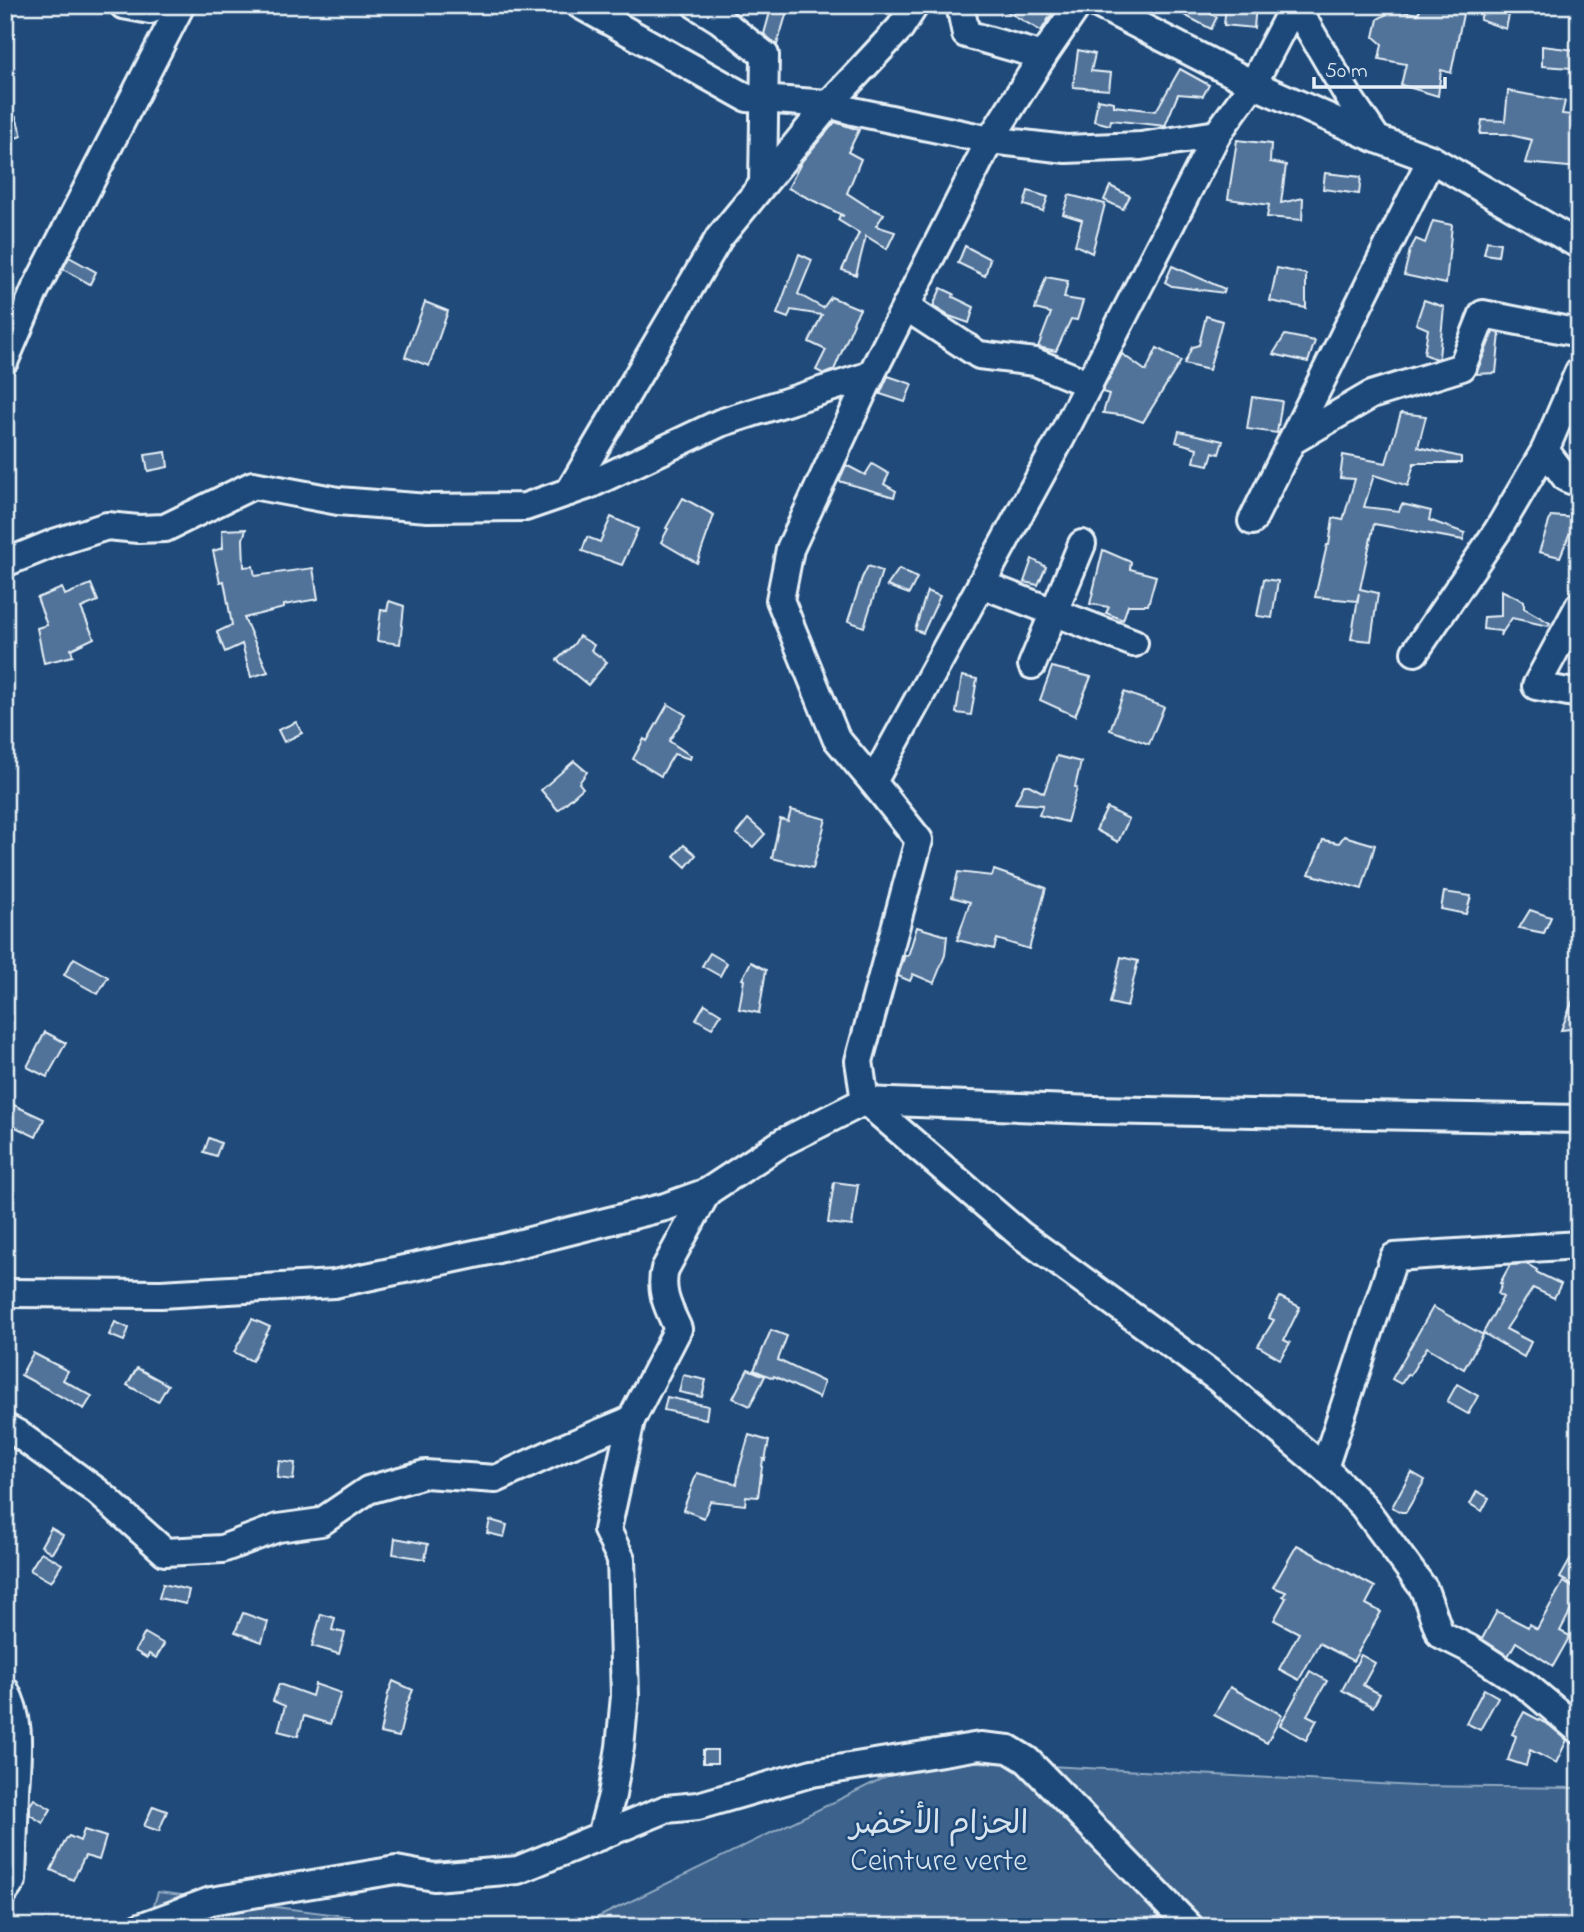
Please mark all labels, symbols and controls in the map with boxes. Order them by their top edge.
scale bar [1314,46,1446,90]
text: 50 m [1325,57,1368,87]
park label: الحزام الأخضر Ceinture verte [847,1801,1028,1886]

